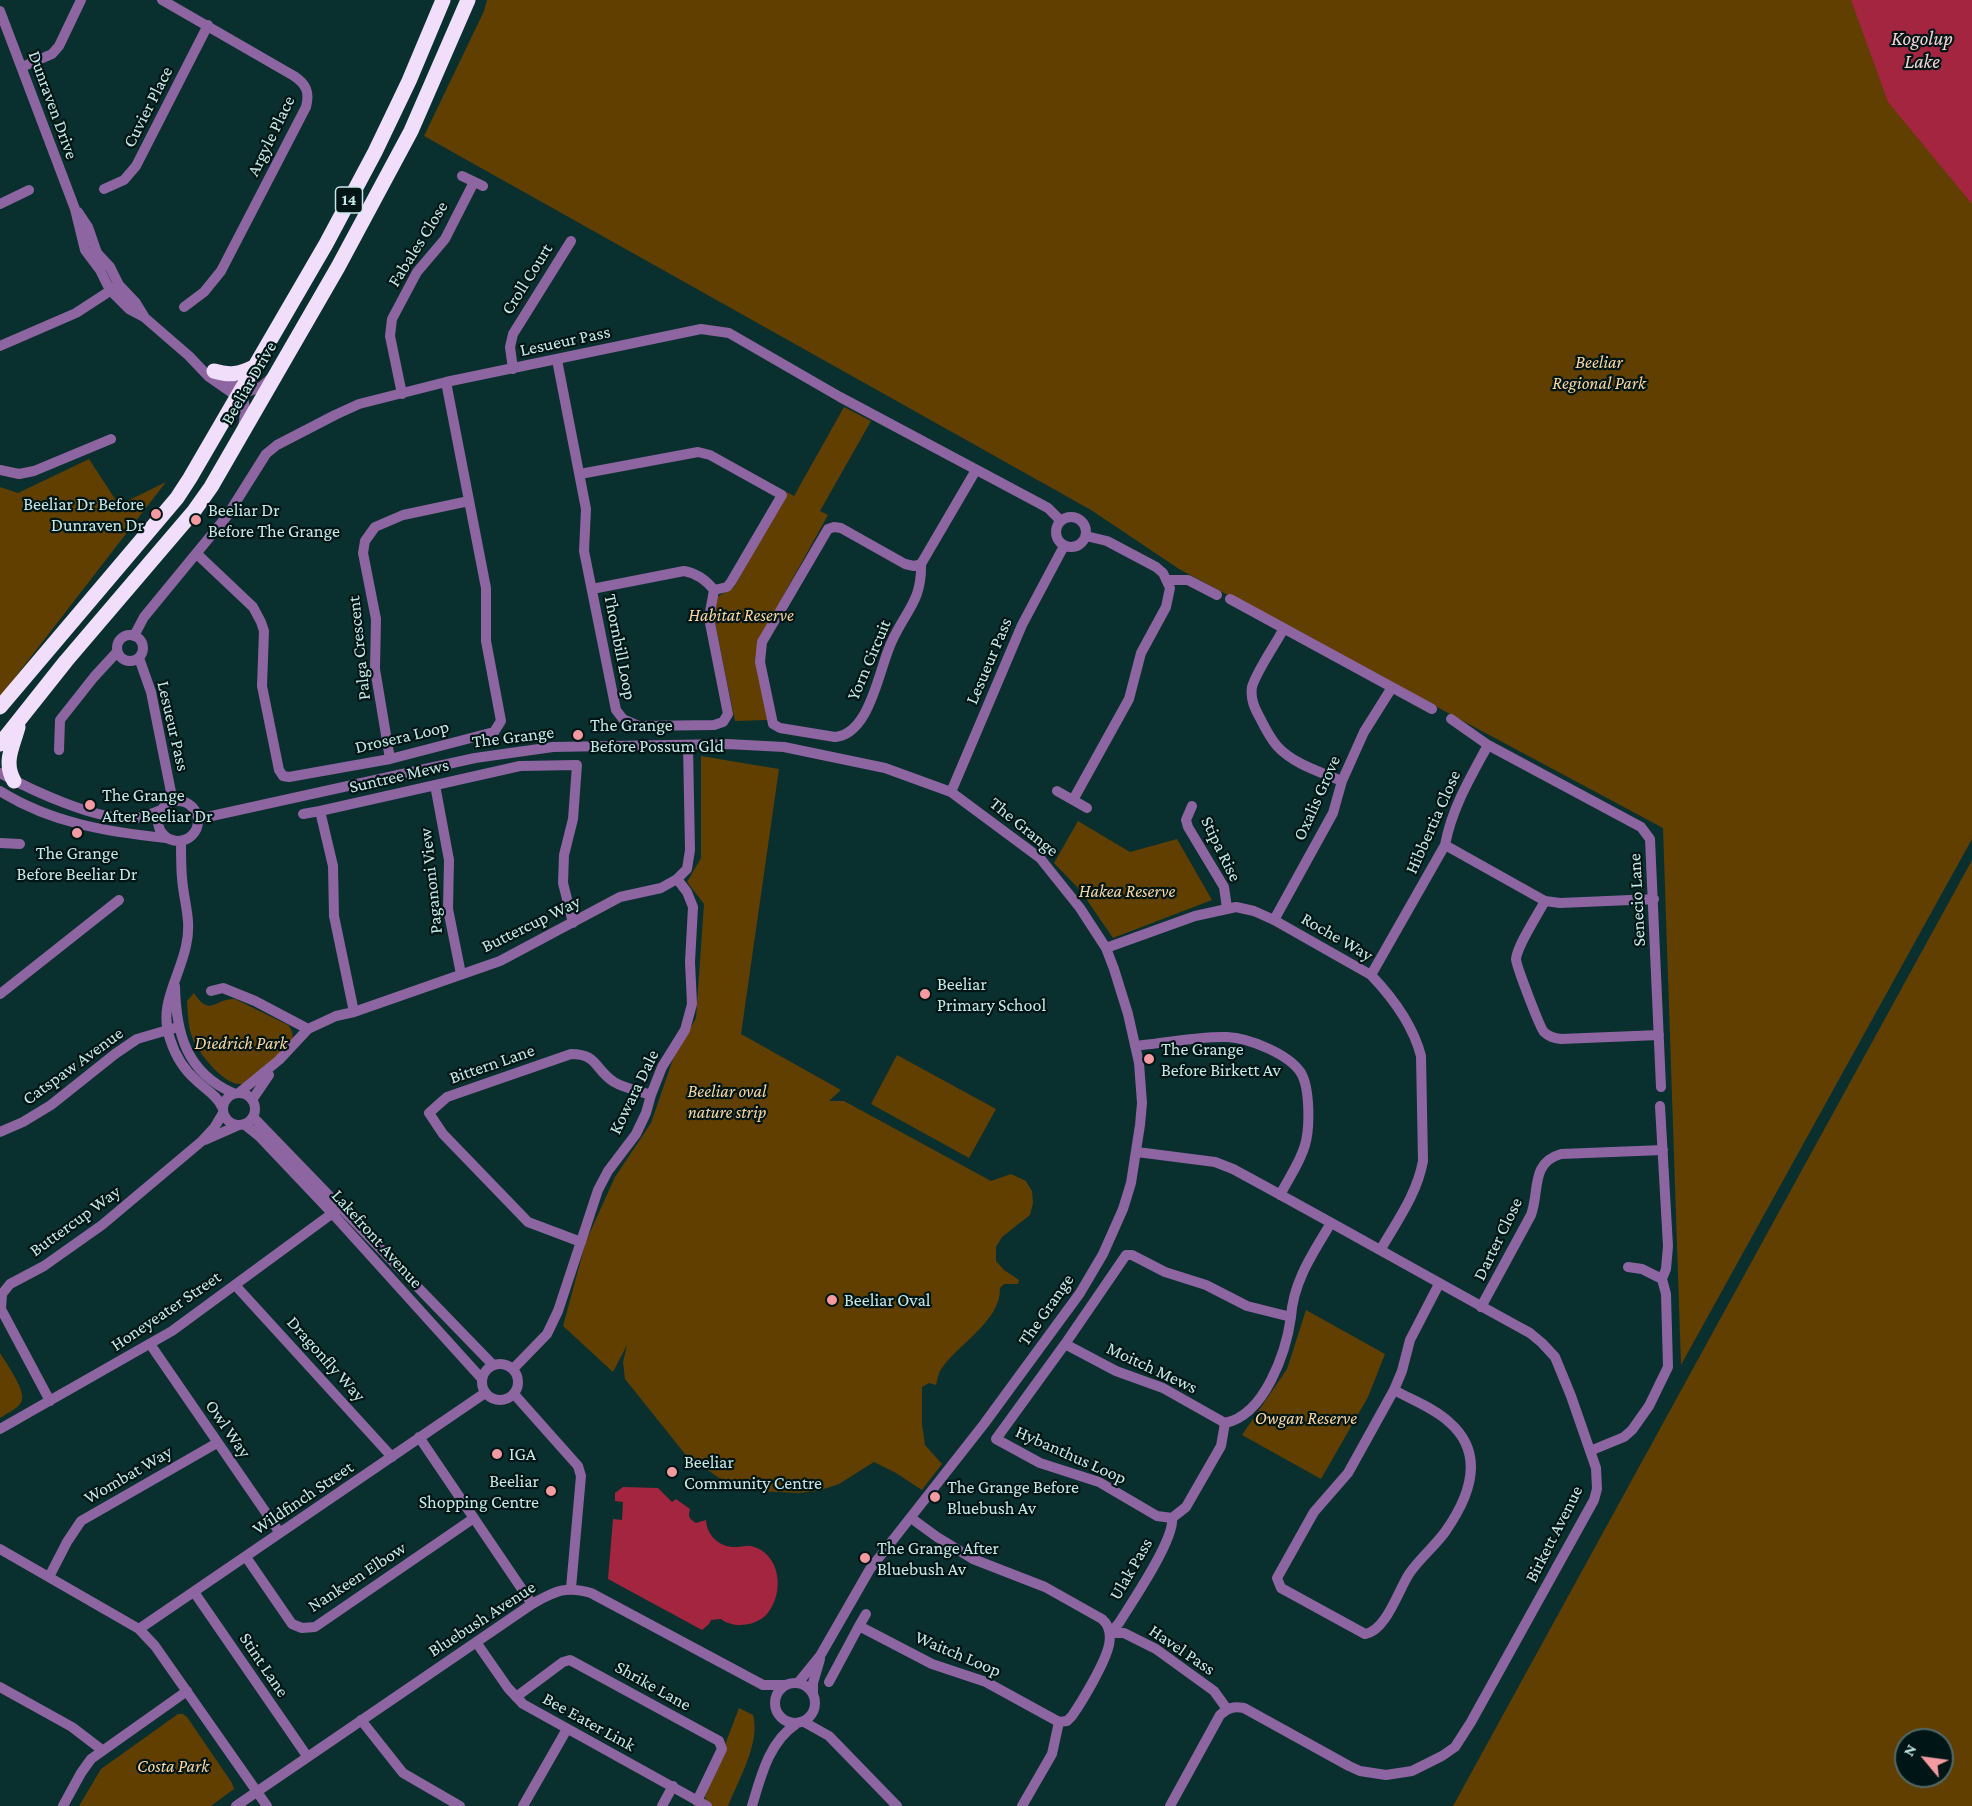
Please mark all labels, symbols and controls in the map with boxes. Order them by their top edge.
water label: Kogolup Lake [1891,27,1953,74]
street label: Dunraven Drive [23,48,83,162]
street label: Cuvier Place [118,63,178,151]
street label: Argyle Place [242,92,300,180]
road number: 14 [336,187,362,213]
street label: Fabales Close [383,197,453,291]
street label: Croll Court [497,239,557,319]
street label: Lesueur Pass [518,321,612,361]
street label: Beeliar Drive [217,338,281,428]
park label: Beeliar Regional Park [1552,351,1646,394]
place label: Beeliar Dr Before Dunraven Dr [23,493,144,536]
place label: Beeliar Dr Before The Grange [208,499,340,542]
marker: Beeliar Dr Before Dunraven Dr [149,507,163,521]
marker: Beeliar Dr Before The Grange [189,513,203,527]
street label: Thornbill Loop [599,592,641,702]
street label: Palga Crescent [343,595,375,701]
park label: Habitat Reserve [688,604,794,626]
street label: Lesueur Pass [961,614,1017,708]
street label: Yorn Circuit [842,616,896,704]
street label: Lesueur Pass [152,679,194,773]
place label: The Grange Before Possum Gld [590,714,724,756]
street label: Drosera Loop [353,716,451,758]
street label: The Grange [471,721,555,753]
marker: The Grange Before Possum Gld [571,728,585,742]
street label: Oxalis Grove [1289,752,1345,844]
street label: Suntree Mews [347,754,451,798]
street label: Hibbertia Close [1401,767,1465,877]
place label: The Grange After Beeliar Dr [102,784,213,826]
street label: The Grange [985,793,1063,861]
marker: The Grange After Beeliar Dr [83,798,97,812]
street label: Stipa Rise [1196,813,1246,885]
marker: The Grange Before Beeliar Dr [70,826,84,840]
street label: Paganoni View [415,827,447,935]
place label: The Grange Before Beeliar Dr [17,842,137,884]
street label: Senecio Lane [1624,853,1650,947]
park label: Hakea Reserve [1079,880,1175,902]
street label: Buttercup Way [478,891,584,957]
street label: Roche Way [1297,908,1377,966]
place label: Beeliar Primary School [937,973,1046,1016]
marker: Beeliar Primary School [918,987,932,1001]
street label: Catspaw Avenue [19,1022,127,1110]
park label: Diedrich Park [195,1032,287,1054]
place label: The Grange Before Birkett Av [1161,1038,1281,1080]
street label: Bittern Lane [447,1039,537,1089]
street label: Kowara Dale [604,1046,664,1138]
marker: The Grange Before Birkett Av [1142,1052,1156,1066]
park label: Beeliar oval nature strip [688,1080,766,1122]
street label: Buttercup Way [25,1181,125,1261]
street label: Lakefront Avenue [327,1185,427,1293]
street label: Darter Close [1469,1194,1527,1284]
street label: Honeyeater Street [107,1266,225,1356]
street label: The Grange [1013,1270,1079,1350]
place label: Beeliar Oval [844,1289,931,1311]
marker: Beeliar Oval [825,1293,839,1307]
street label: Dragonfly Way [282,1312,370,1406]
street label: Moitch Mews [1103,1338,1201,1398]
street label: Owl Way [200,1396,256,1462]
park label: Owgan Reserve [1255,1407,1357,1429]
street label: Hybanthus Loop [1012,1421,1130,1489]
street label: Wombat Way [80,1441,176,1509]
place label: IGA [509,1443,536,1465]
marker: IGA [490,1447,504,1461]
place label: Beeliar Community Centre [684,1451,822,1494]
street label: Wildfinch Street [248,1456,358,1540]
marker: Beeliar Community Centre [665,1465,679,1479]
place label: Beeliar Shopping Centre [419,1470,539,1512]
place label: The Grange Before Bluebush Av [947,1476,1079,1518]
street label: Birkett Avenue [1520,1482,1588,1586]
marker: Beeliar Shopping Centre [544,1484,558,1498]
marker: The Grange Before Bluebush Av [928,1490,942,1504]
street label: Ulak Pass [1105,1534,1157,1604]
street label: Nankeen Elbow [304,1537,410,1617]
place label: The Grange After Bluebush Av [877,1537,999,1580]
marker: The Grange After Bluebush Av [858,1551,872,1565]
street label: Bluebush Avenue [424,1576,540,1662]
street label: Havel Pass [1145,1620,1219,1680]
street label: Waitch Loop [912,1626,1004,1682]
street label: Stint Lane [235,1629,293,1701]
street label: Shrike Lane [611,1656,695,1716]
street label: Bee Eater Link [539,1688,639,1756]
north arrow [1894,1728,1954,1788]
text: N [1899,1741,1920,1759]
park label: Costa Park [137,1755,209,1777]

